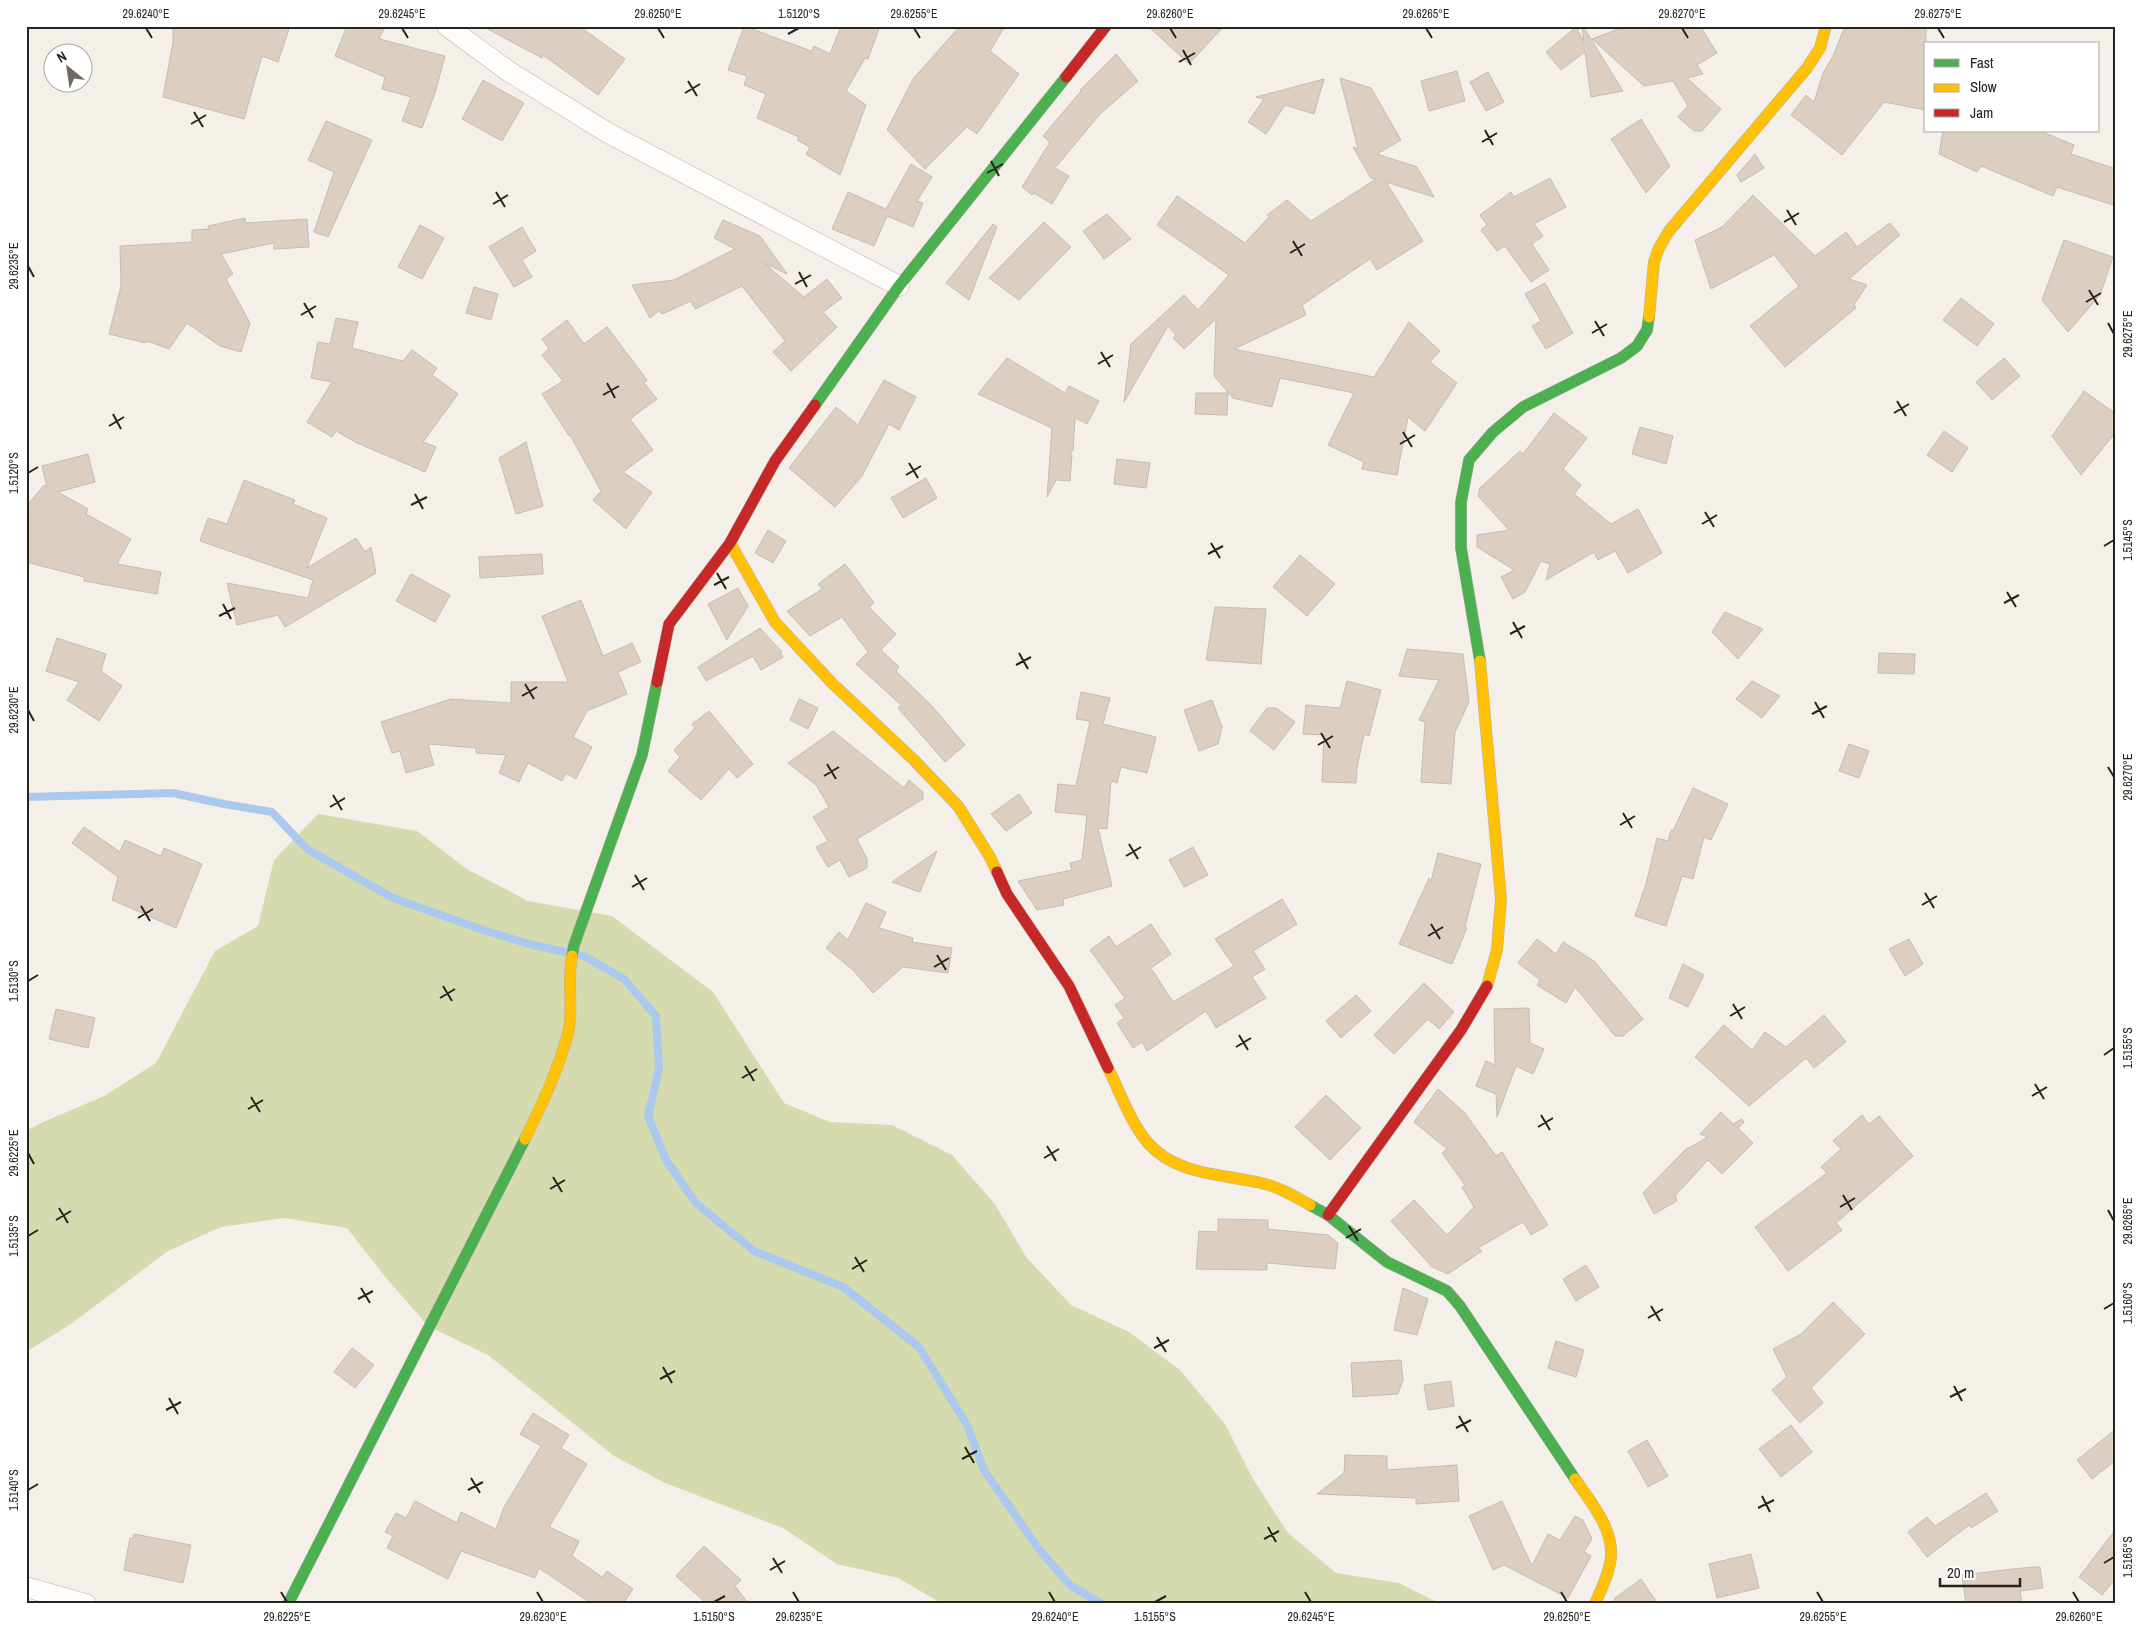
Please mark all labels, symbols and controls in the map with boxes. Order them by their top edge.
text: 29.6240°E [123,6,169,22]
text: 29.6245°E [379,6,425,22]
text: 29.6250°E [635,6,681,22]
text: 1.5120°S [778,6,820,22]
text: 29.6255°E [891,6,937,22]
text: 29.6260°E [1147,6,1193,22]
text: 29.6265°E [1403,6,1449,22]
text: 29.6270°E [1659,6,1705,22]
text: 29.6275°E [1915,6,1961,22]
north arrow [42,42,92,92]
legend [1924,42,2100,132]
text: N [53,47,70,67]
text: Fast [1970,52,1994,73]
text: Slow [1970,76,1997,97]
text: Jam [1970,102,1993,123]
text: 29.6235°E [6,243,22,289]
text: 29.6275°E [2120,311,2136,357]
text: 1.5120°S [6,452,22,494]
text: 1.5145°S [2120,519,2136,561]
text: 29.6230°E [6,687,22,733]
text: 29.6270°E [2120,754,2136,800]
text: 1.5130°S [6,960,22,1002]
text: 1.5155°S [2120,1027,2136,1069]
text: 29.6225°E [6,1130,22,1176]
text: 29.6265°E [2120,1198,2136,1244]
text: 1.5135°S [6,1215,22,1257]
text: 1.5160°S [2120,1282,2136,1324]
text: 1.5140°S [6,1469,22,1511]
text: 1.5165°S [2120,1536,2136,1578]
scale bar [1940,1555,2020,1587]
text: 20 m [1947,1562,1974,1583]
text: 29.6225°E [264,1609,310,1625]
text: 29.6230°E [520,1609,566,1625]
text: 1.5150°S [693,1609,735,1625]
text: 29.6235°E [776,1609,822,1625]
text: 29.6240°E [1032,1609,1078,1625]
text: 1.5155°S [1134,1609,1176,1625]
text: 29.6245°E [1288,1609,1334,1625]
text: 29.6250°E [1544,1609,1590,1625]
text: 29.6255°E [1800,1609,1846,1625]
text: 29.6260°E [2056,1609,2102,1625]

